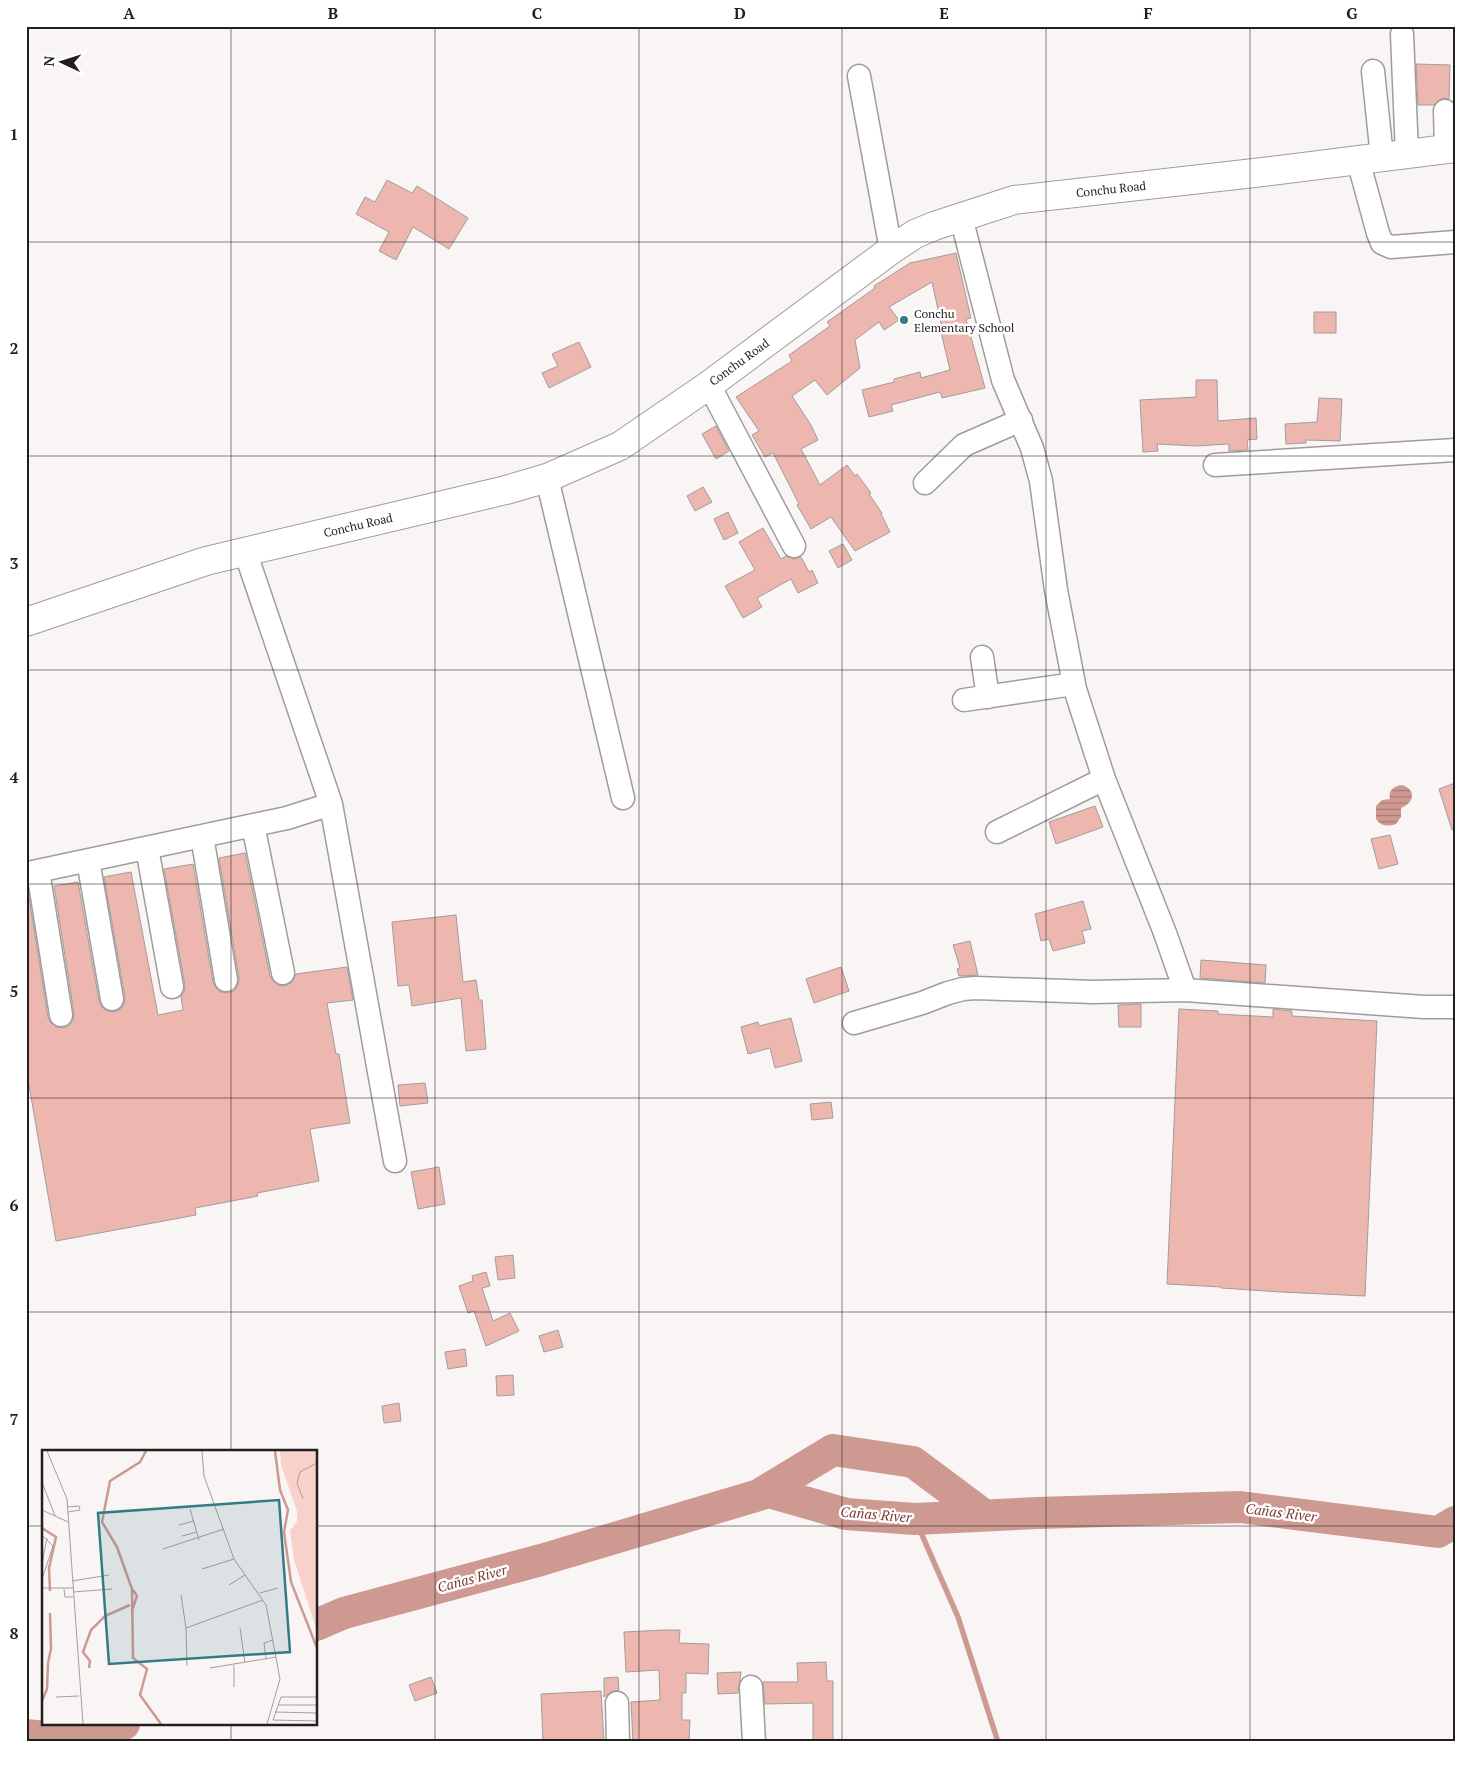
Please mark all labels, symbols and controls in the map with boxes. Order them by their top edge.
text: A [123,2,135,24]
text: B [328,2,338,24]
text: C [532,2,542,24]
text: D [734,2,746,24]
text: E [939,2,949,24]
text: F [1143,2,1153,24]
text: G [1346,2,1358,24]
north arrow [38,38,88,88]
text: N [39,55,58,67]
text: 1 [9,123,19,145]
street label: Conchu Road [1075,178,1147,200]
place label: Conchu Elementary School [914,306,1015,335]
marker: Conchu Elementary School [898,314,910,326]
street label: Conchu Road [706,335,772,389]
text: 2 [9,337,19,359]
street label: Conchu Road [322,510,394,540]
text: 3 [9,552,19,574]
text: 4 [9,766,19,788]
text: 5 [9,980,19,1002]
text: 6 [9,1194,19,1216]
text: 7 [9,1408,19,1430]
inset map [42,1450,318,1726]
water label: Cañas River [1245,1498,1318,1526]
water label: Cañas River [840,1501,913,1527]
water label: Cañas River [435,1559,509,1596]
text: 8 [9,1622,19,1644]

